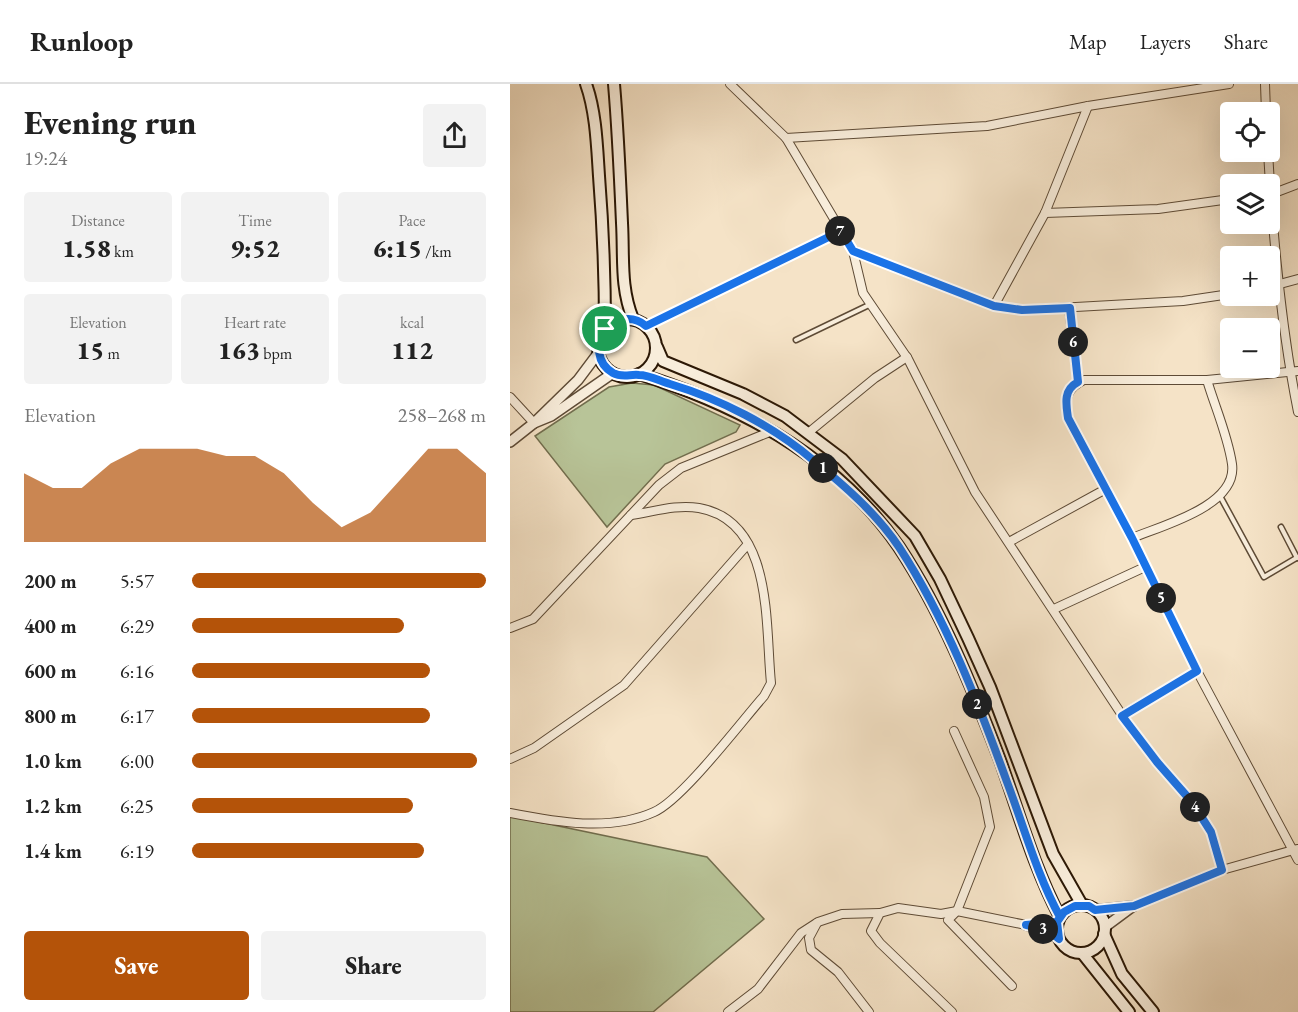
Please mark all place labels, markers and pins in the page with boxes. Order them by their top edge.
pin: 7 [825,216,855,246]
pin [579,303,630,354]
pin: 6 [1058,327,1088,357]
pin: 1 [808,453,838,483]
pin: 5 [1146,583,1176,613]
pin: 2 [962,689,992,719]
pin: 4 [1180,792,1210,822]
pin: 3 [1028,914,1058,944]

